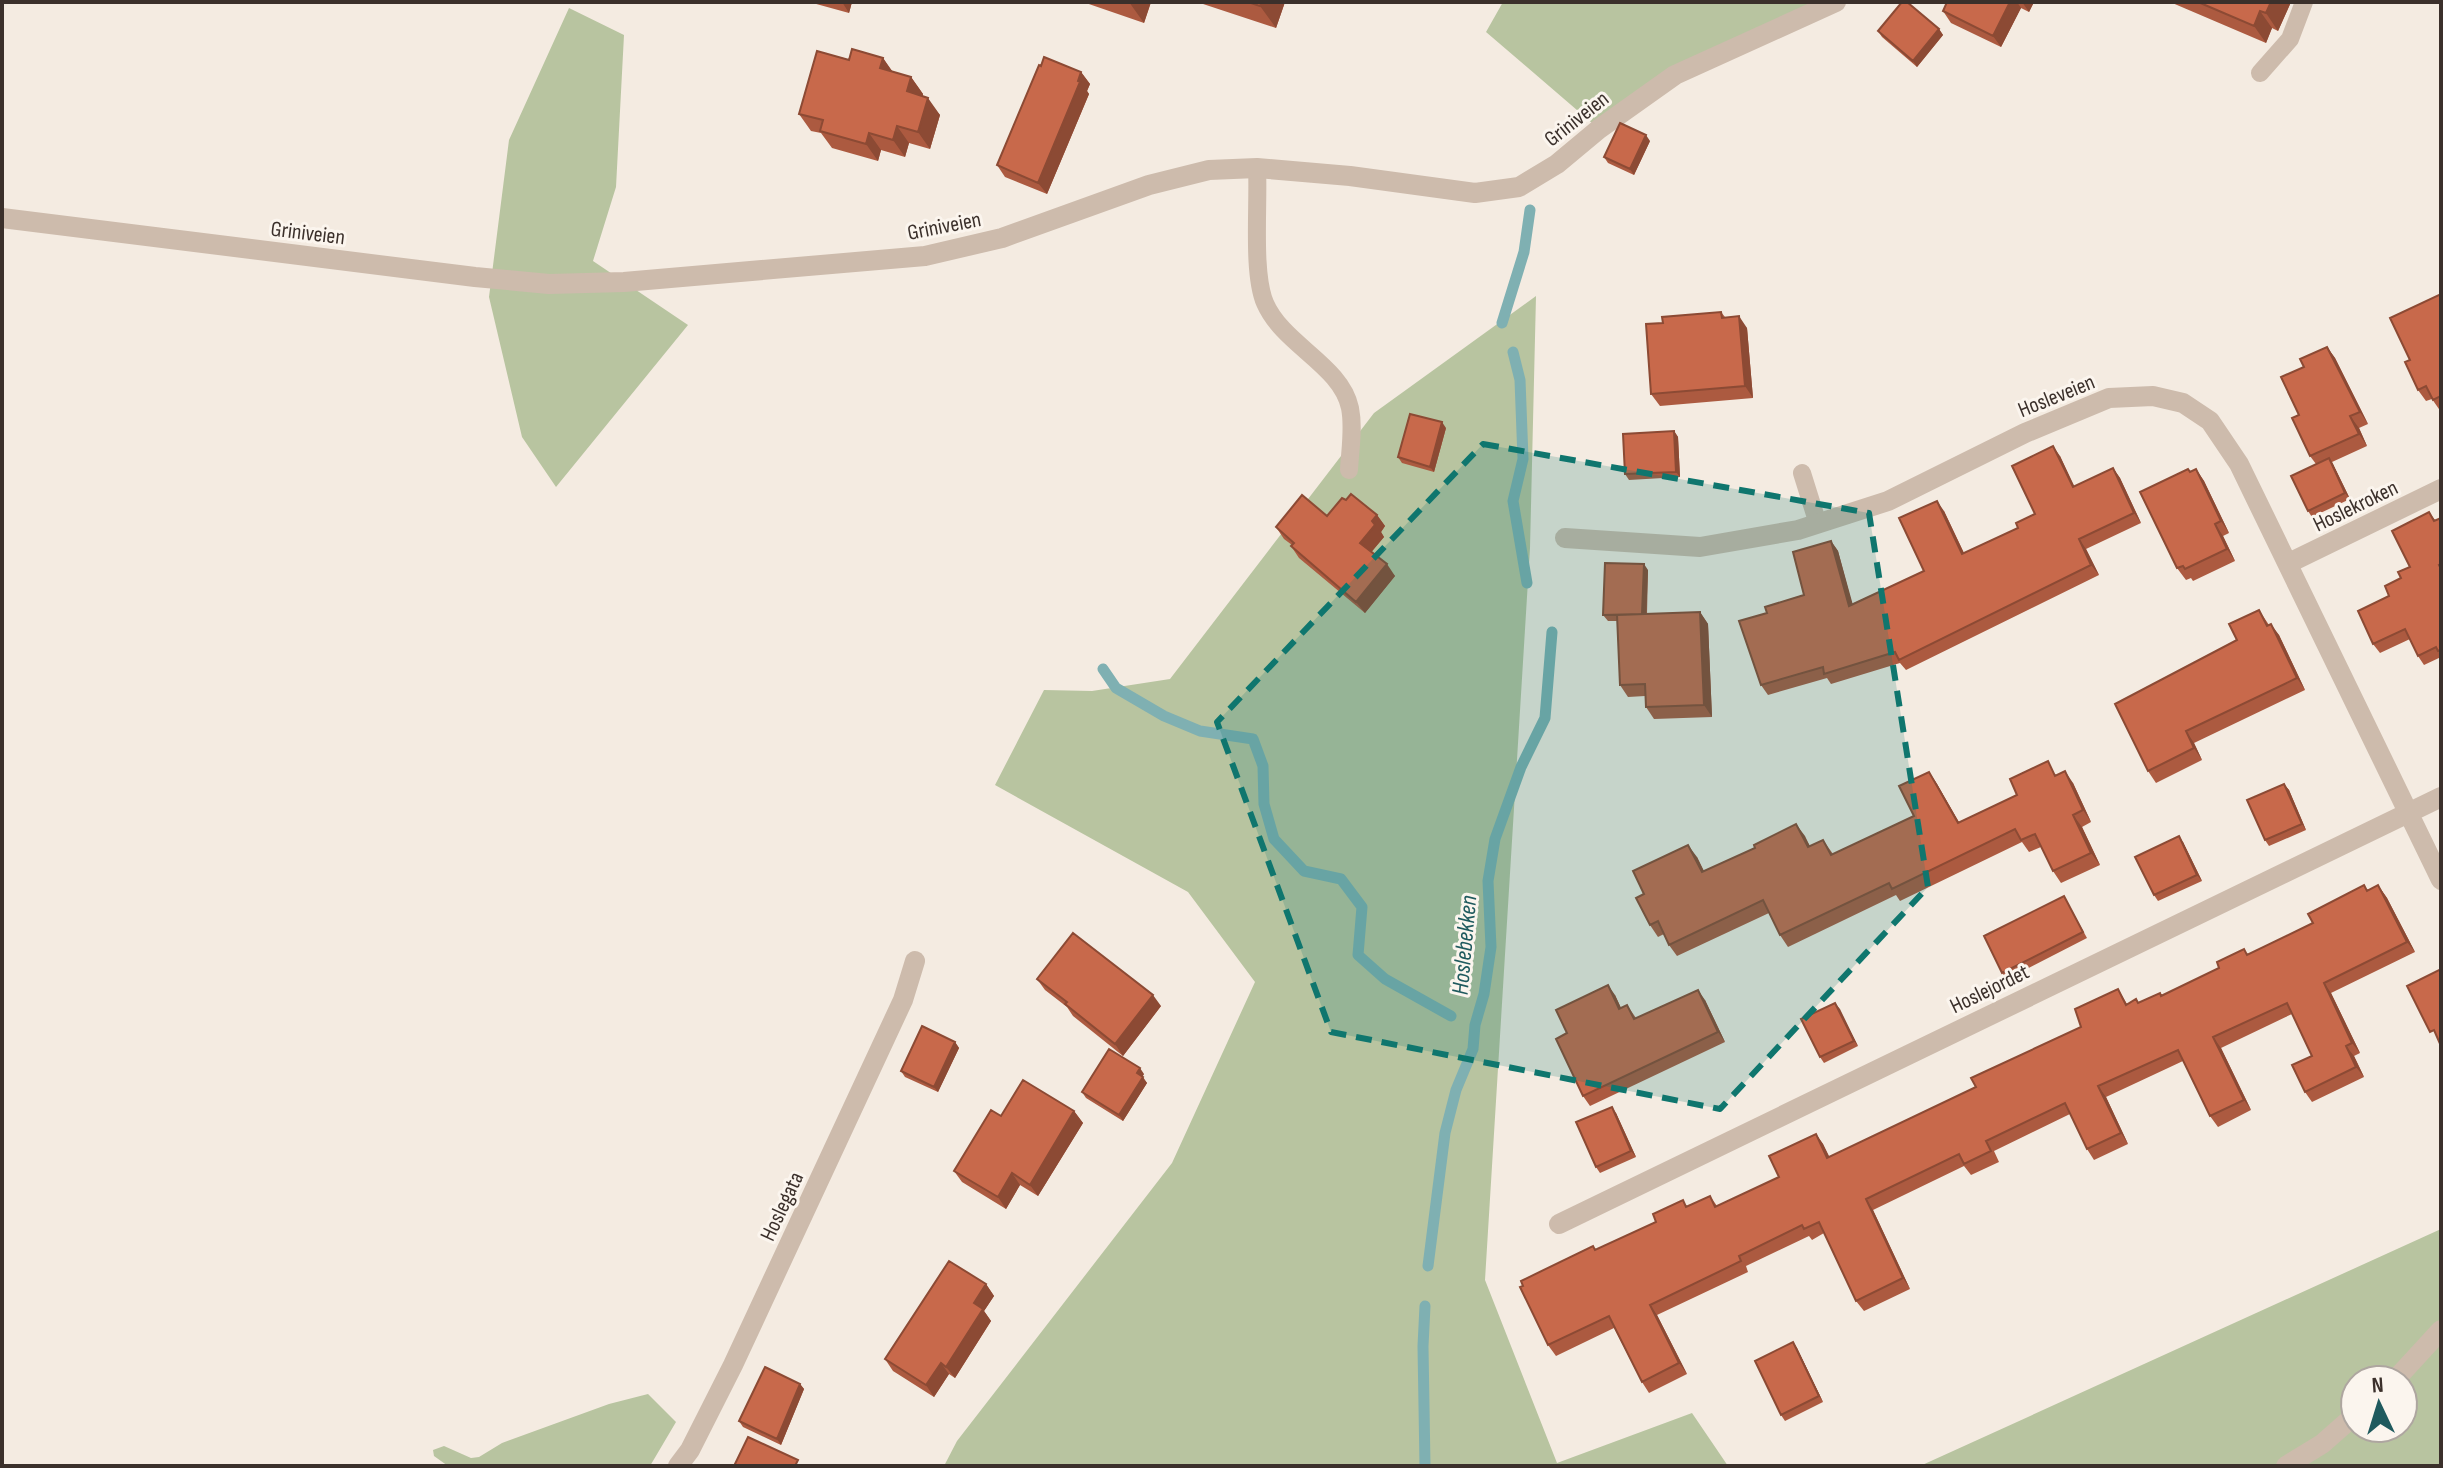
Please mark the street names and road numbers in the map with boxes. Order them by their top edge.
street label: Griniveien [1539,86,1615,153]
street label: Griniveien [905,206,983,247]
street label: Griniveien [269,216,346,251]
street label: Hosleveien [2014,369,2099,424]
street label: Hoslekroken [2309,474,2402,538]
street label: Hoslejordet [1946,958,2034,1020]
street label: Hoslegata [755,1168,810,1246]

